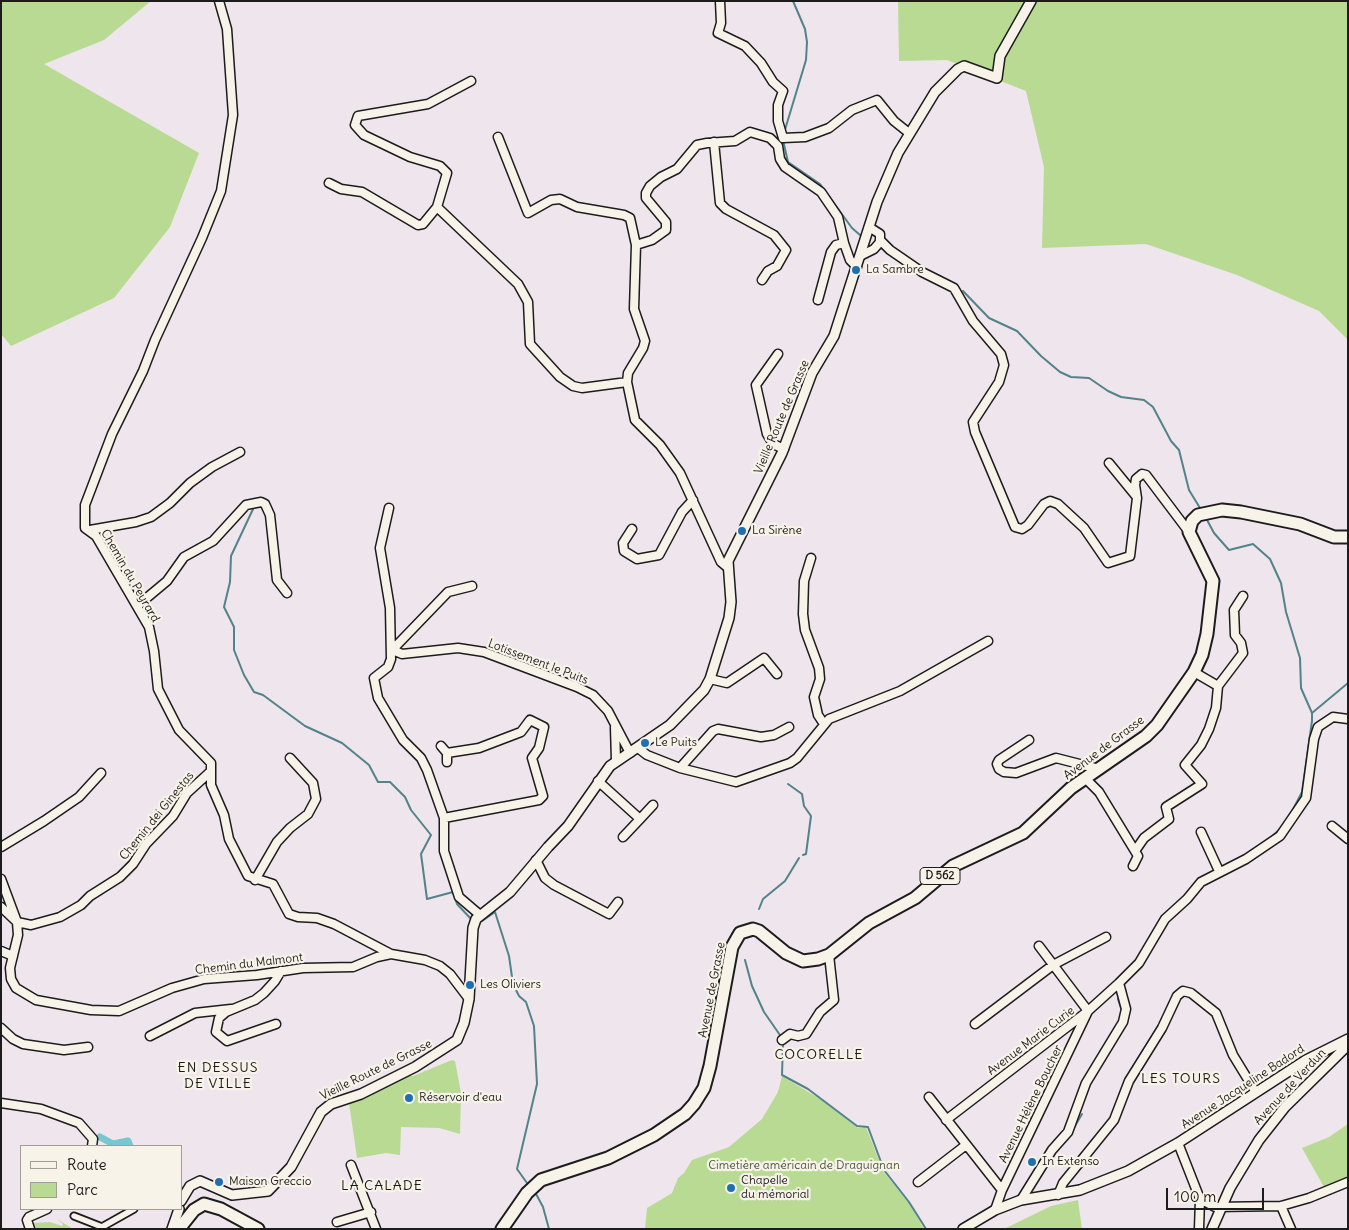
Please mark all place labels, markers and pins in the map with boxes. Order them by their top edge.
place label: La Sambre [866,263,924,277]
marker: La Sambre [850,264,862,276]
place label: La Sirène [752,524,802,538]
marker: La Sirène [736,525,748,537]
place label: Le Puits [655,736,697,750]
marker: Le Puits [639,737,651,749]
place label: Les Oliviers [480,978,541,992]
marker: Les Oliviers [464,979,476,991]
place label: Réservoir d'eau [419,1091,502,1105]
marker: Réservoir d'eau [403,1092,415,1104]
place label: In Extenso [1042,1155,1099,1169]
marker: In Extenso [1026,1156,1038,1168]
place label: Chapelle du mémorial [741,1174,809,1202]
place label: Maison Greccio [229,1175,311,1189]
marker: Maison Greccio [213,1176,225,1188]
marker: Chapelle du mémorial [725,1182,737,1194]

